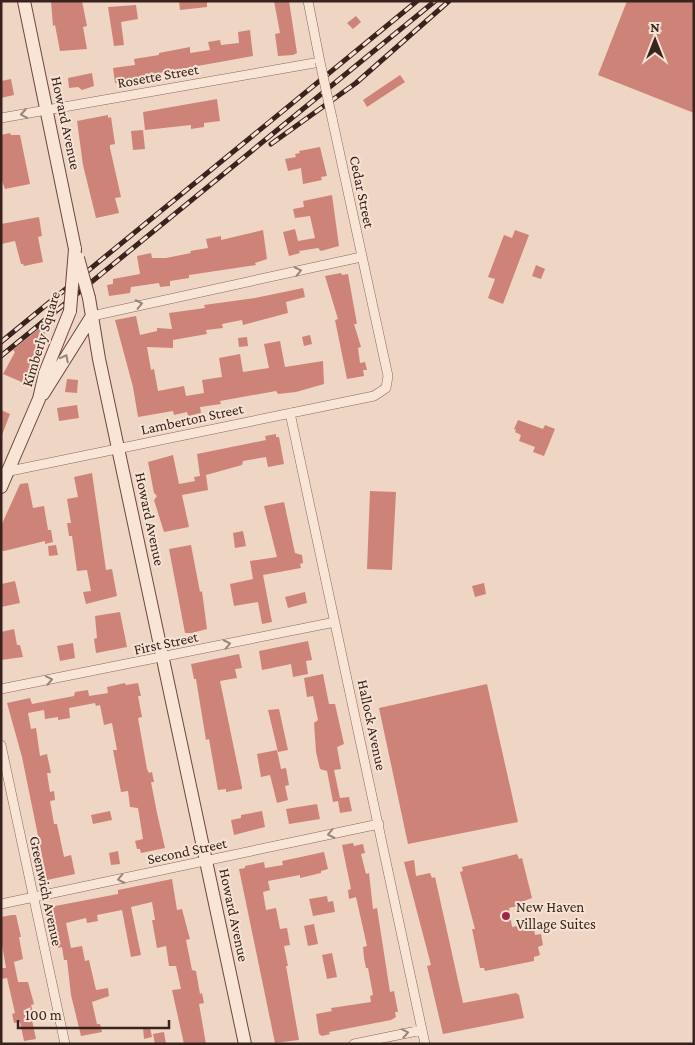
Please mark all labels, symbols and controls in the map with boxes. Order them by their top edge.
north arrow [630,15,680,65]
text: N [650,19,660,35]
street label: Rosette Street [116,61,201,91]
street label: Howard Avenue [48,75,84,172]
one-way arrow [20,108,28,118]
street label: Cedar Street [347,154,378,231]
one-way arrow [293,266,302,276]
street label: Kimberly Square [19,289,64,389]
one-way arrow [134,299,143,310]
one-way arrow [59,354,69,363]
street label: Lamberton Street [139,400,246,438]
street label: Howard Avenue [132,471,168,568]
street label: First Street [132,628,201,658]
one-way arrow [223,639,232,650]
one-way arrow [45,675,54,686]
street label: Hallock Avenue [355,678,390,772]
one-way arrow [327,828,335,839]
street label: Greenwich Avenue [27,835,66,948]
street label: Second Street [146,835,229,867]
street label: Howard Avenue [216,867,252,964]
one-way arrow [116,873,125,884]
place label: New Haven Village Suites [516,899,596,933]
marker: New Haven Village Suites [500,910,512,922]
scale bar [18,998,169,1030]
text: 100 m [25,1007,62,1023]
one-way arrow [401,1029,410,1039]

